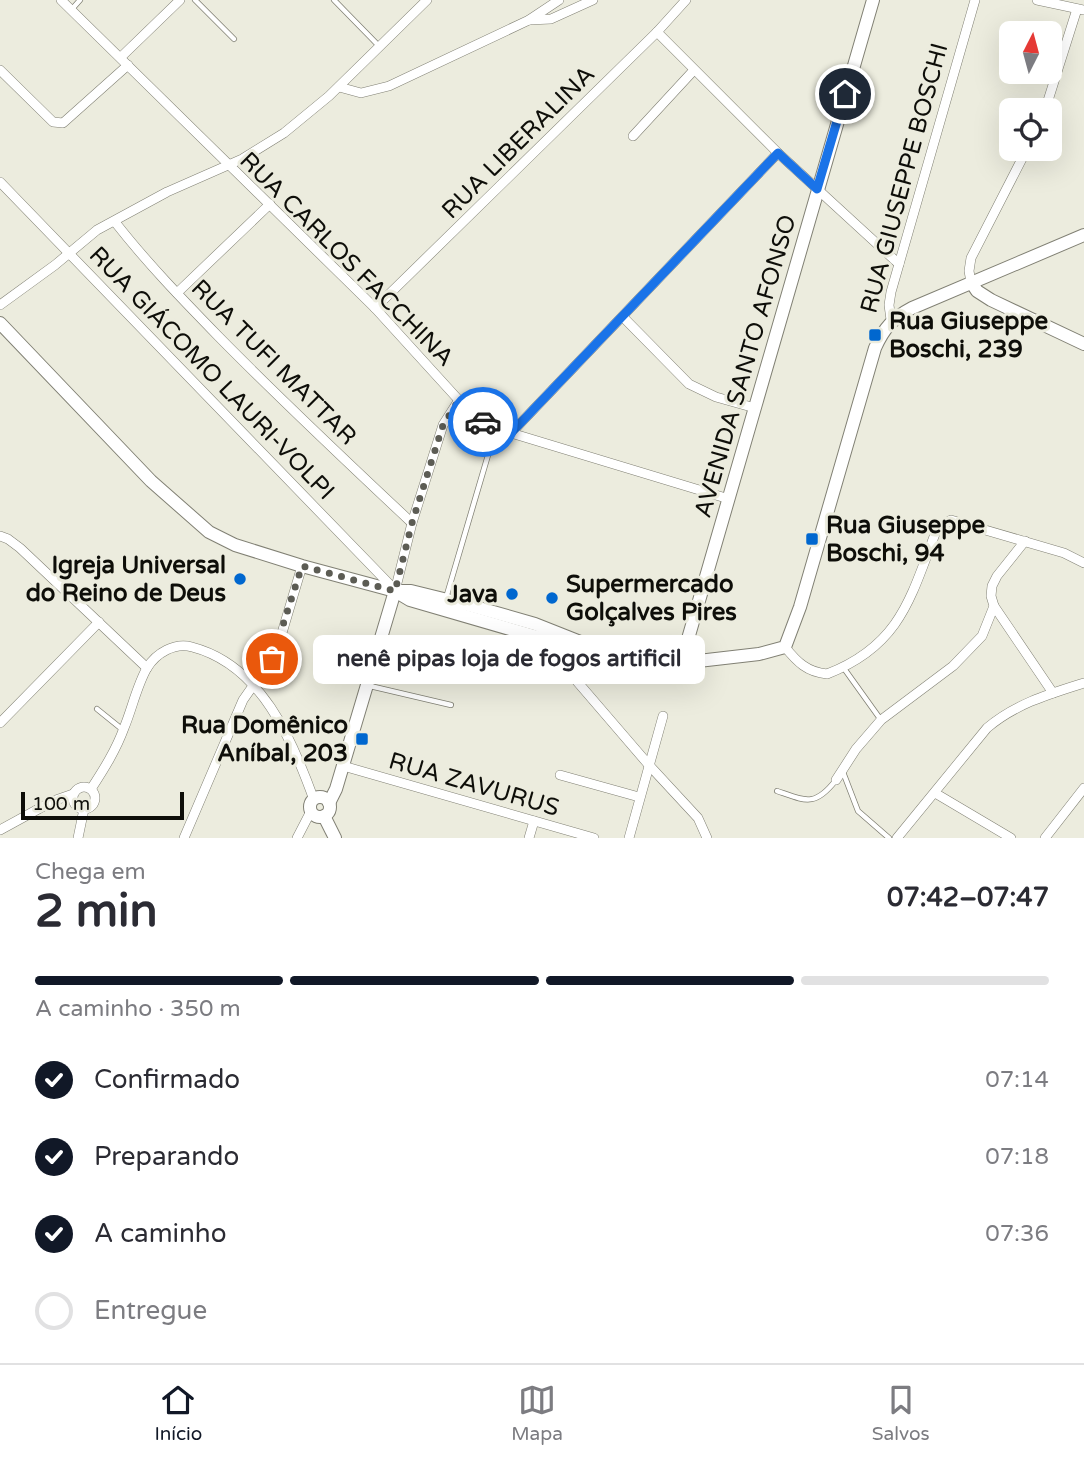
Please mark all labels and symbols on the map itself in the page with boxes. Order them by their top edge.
north arrow [999,21,1062,84]
street label: RUA GIUSEPPE BOSCHI [854,40,955,316]
street label: RUA LIBERALINA [436,60,601,225]
pin [815,64,875,124]
street label: RUA CARLOS FACCHINA [234,146,460,372]
street label: AVENIDA SANTO AFONSO [688,211,803,521]
street label: RUA GIÁCOMO LAURI-VOLPI [83,240,341,506]
street label: RUA TUFI MATTAR [185,274,362,451]
place label: Rua Giuseppe Boschi, 239 [889,307,1049,364]
marker: Rua Giuseppe Boschi, 239 [867,327,883,343]
courier [448,387,518,457]
place label: Rua Giuseppe Boschi, 94 [826,511,986,568]
marker: Rua Giuseppe Boschi, 94 [804,531,820,547]
place label: Igreja Universal do Reino de Deus [26,551,226,608]
place label: Supermercado Golçalves Pires [566,570,737,627]
marker: Igreja Universal do Reino de Deus [232,571,248,587]
place label: Java [446,580,498,609]
marker: Java [504,586,520,602]
marker: Supermercado Golçalves Pires [544,590,560,606]
pin [242,629,302,689]
callout: nenê pipas loja de fogos artificil [314,634,706,684]
place label: Rua Domênico Aníbal, 203 [181,711,348,768]
marker: Rua Domênico Aníbal, 203 [354,731,370,747]
street label: RUA ZAVURUS [385,746,562,823]
scale bar [21,789,184,821]

